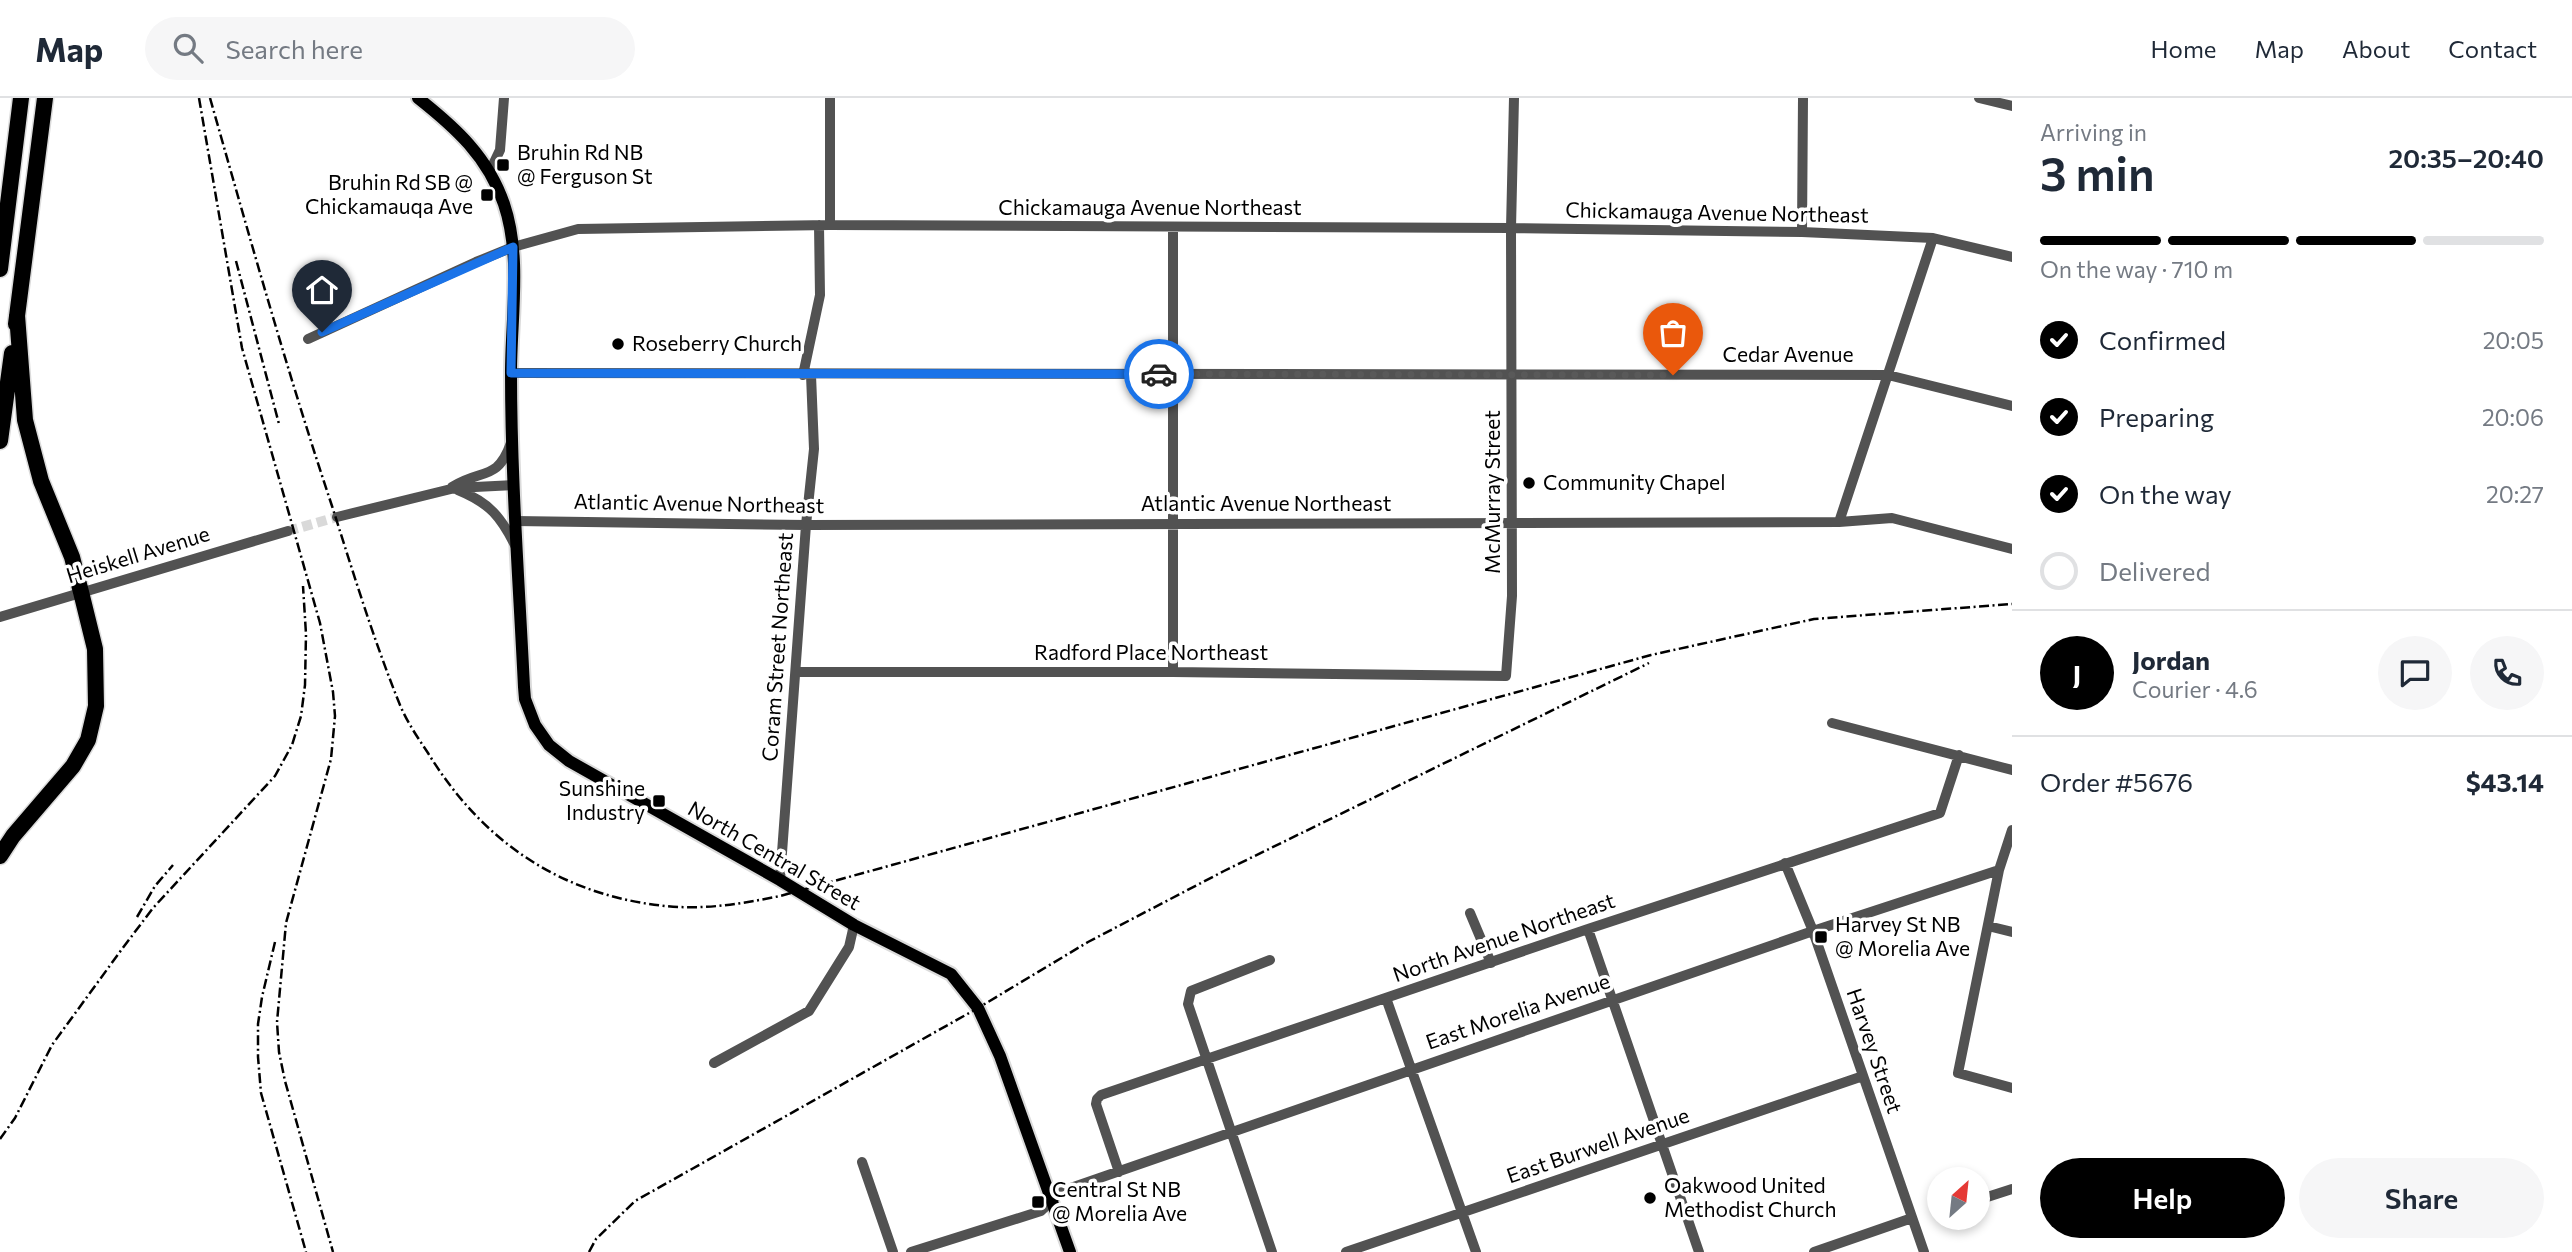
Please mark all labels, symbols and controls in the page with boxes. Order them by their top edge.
search box [145,17,635,80]
text: Map [35,28,103,69]
icon: search [169,29,207,67]
text: Search here [225,33,363,64]
text: Home [2151,34,2217,63]
text: Map [2255,34,2304,63]
text: About [2342,34,2410,63]
text: Contact [2448,34,2537,63]
text: Arriving in [2040,118,2147,146]
place label: Bruhin Rd NB @ Ferguson St [517,139,653,188]
text: 20:35–20:40 [2388,142,2544,173]
text: 3 min [2040,144,2155,200]
marker: Bruhin Rd NB @ Ferguson St [495,157,511,173]
place label: Bruhin Rd SB @ Chickamauqa Ave [305,169,473,218]
marker: Bruhin Rd SB @ Chickamauqa Ave [479,187,495,203]
street label: Chickamauga Avenue Northeast [998,194,1302,219]
street label: Chickamauga Avenue Northeast [1565,196,1869,227]
text: On the way · 710 m [2040,255,2233,283]
pin [292,260,352,332]
icon: home [303,271,341,309]
pin [1643,303,1703,375]
icon: bag [1654,314,1692,352]
icon: check [2040,321,2078,359]
text: Confirmed [2099,324,2226,355]
text: 20:05 [2483,326,2544,354]
place label: Roseberry Church [632,330,802,355]
marker: Roseberry Church [610,336,626,352]
courier [1124,339,1194,409]
street label: Cedar Avenue [1723,341,1854,366]
icon: car [1140,355,1178,393]
icon: check [2040,398,2078,436]
text: Preparing [2099,401,2214,432]
text: 20:06 [2482,403,2544,431]
street label: McMurray Street [1479,410,1504,574]
place label: Community Chapel [1543,469,1725,494]
marker: Community Chapel [1521,475,1537,491]
icon: check [2040,475,2078,513]
text: On the way [2099,478,2232,509]
text: 20:27 [2486,480,2544,508]
street label: Atlantic Avenue Northeast [574,488,825,517]
street label: Atlantic Avenue Northeast [1141,490,1391,515]
street label: Heiskell Avenue [63,520,212,587]
street label: Coram Street Northeast [756,532,797,762]
text: Delivered [2099,555,2210,586]
button: chat [2378,636,2452,710]
button: phone [2470,636,2544,710]
street label: Radford Place Northeast [1034,639,1268,664]
text: Jordan [2132,644,2210,675]
text: J [2073,658,2081,689]
text: Courier · 4.6 [2132,675,2258,703]
text: Order #5676 [2040,766,2193,797]
text: $43.14 [2466,766,2544,797]
place label: Sunshine Industry [559,775,645,824]
marker: Sunshine Industry [651,793,667,809]
street label: North Central Street [684,795,866,914]
street label: North Avenue Northeast [1389,887,1618,986]
place label: Harvey St NB @ Morelia Ave [1835,911,1970,960]
marker: Harvey St NB @ Morelia Ave [1813,929,1829,945]
street label: East Morelia Avenue [1422,967,1613,1054]
street label: Harvey Street [1842,985,1908,1116]
street label: East Burwell Avenue [1503,1102,1692,1188]
button: Help [2040,1158,2285,1238]
button: Share [2299,1158,2544,1238]
north arrow [1927,1167,1990,1230]
map controls [1927,1167,1990,1230]
place label: Oakwood United Methodist Church [1664,1172,1836,1221]
place label: Central St NB @ Morelia Ave [1052,1176,1187,1225]
marker: Oakwood United Methodist Church [1642,1190,1658,1206]
marker: Central St NB @ Morelia Ave [1030,1194,1046,1210]

